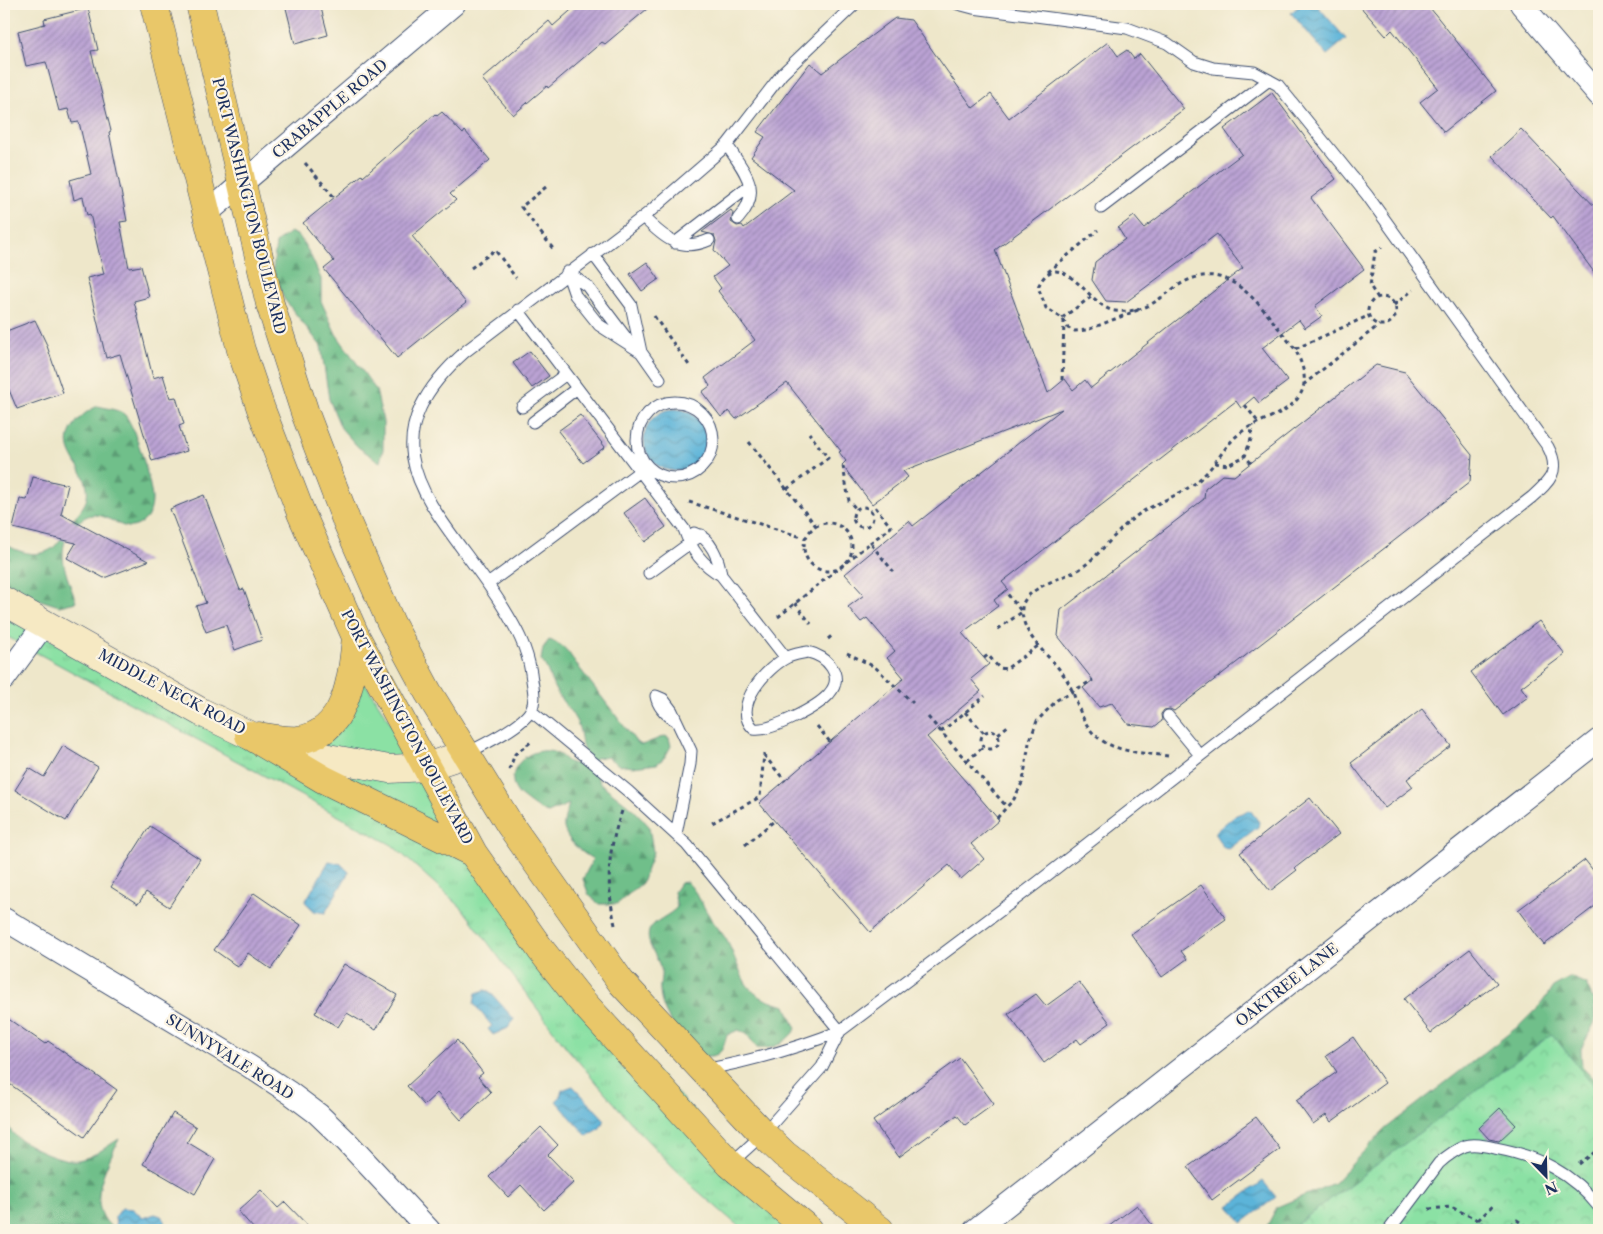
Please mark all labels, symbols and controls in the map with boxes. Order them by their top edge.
street label: CRABAPPLE ROAD [268,55,391,162]
street label: PORT WASHINGTON BOULEVARD [208,76,291,336]
street label: PORT WASHINGTON BOULEVARD [337,606,478,848]
street label: MIDDLE NECK ROAD [95,645,249,739]
street label: OAKTREE LANE [1231,939,1342,1031]
street label: SUNNYVALE ROAD [163,1010,298,1104]
north arrow [1520,1152,1570,1202]
text: N [1542,1177,1560,1199]

